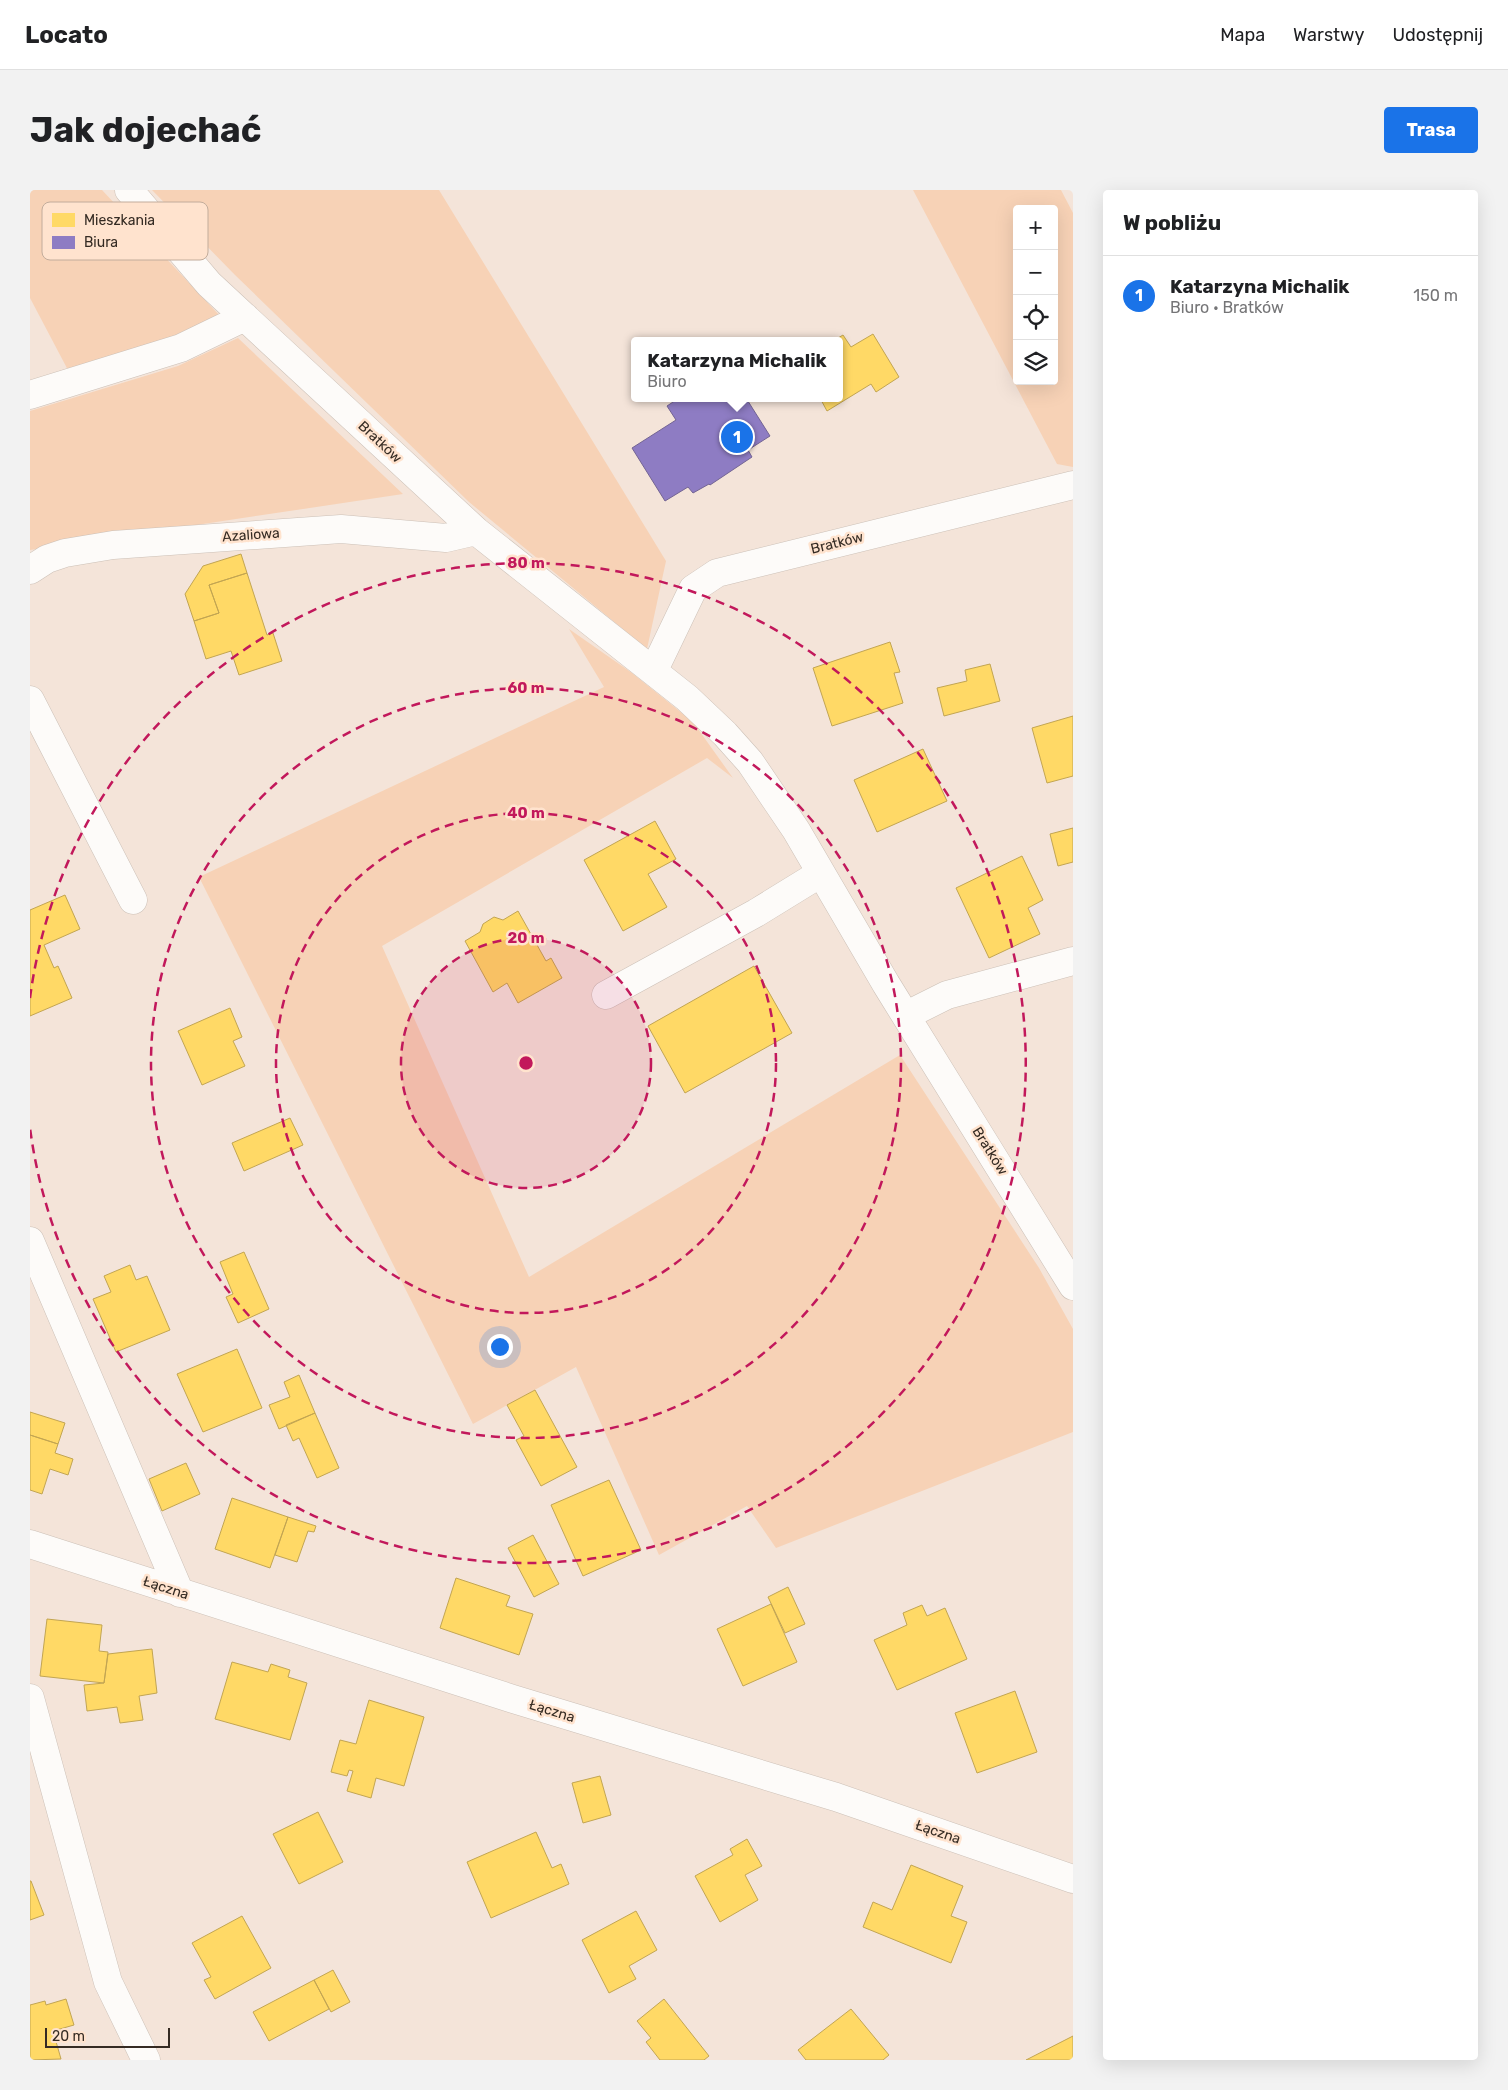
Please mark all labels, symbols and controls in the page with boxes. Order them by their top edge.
text: Locato [25,21,108,49]
text: Mapa [1220,24,1265,46]
text: Warstwy [1293,24,1364,46]
text: Udostępnij [1392,24,1483,46]
button: Trasa [1384,107,1478,153]
text: Jak dojechać [30,109,261,151]
legend [42,202,208,260]
map controls [1013,205,1058,385]
button: + [1013,205,1058,250]
text: W pobliżu [1123,210,1221,235]
text: Mieszkania [84,212,155,229]
text: Biura [84,234,118,251]
button: − [1013,250,1058,295]
text: Katarzyna Michalik [1170,275,1349,298]
text: 1 [1135,286,1143,305]
text: 150 m [1413,286,1458,305]
button: locate [1013,295,1058,340]
text: Biuro · Bratków [1170,298,1284,317]
popup [631,337,843,402]
button: layers [1013,340,1058,385]
text: Katarzyna Michalik [647,349,827,372]
text: Biuro [647,372,687,391]
street label: Bratków [355,417,405,467]
pin: 1 [721,418,753,456]
street label: Azaliowa [222,525,280,545]
street label: Bratków [809,528,865,558]
text: 80 m [507,554,545,572]
text: 60 m [508,679,544,697]
text: 40 m [507,804,545,822]
text: 20 m [508,929,544,947]
centre of rings [517,1054,535,1072]
street label: Bratków [969,1124,1011,1178]
your location [487,1334,513,1360]
street label: Łączna [141,1573,191,1603]
street label: Łączna [527,1696,577,1726]
street label: Łączna [913,1816,963,1848]
scale bar [45,2025,170,2048]
text: 20 m [52,2028,85,2045]

